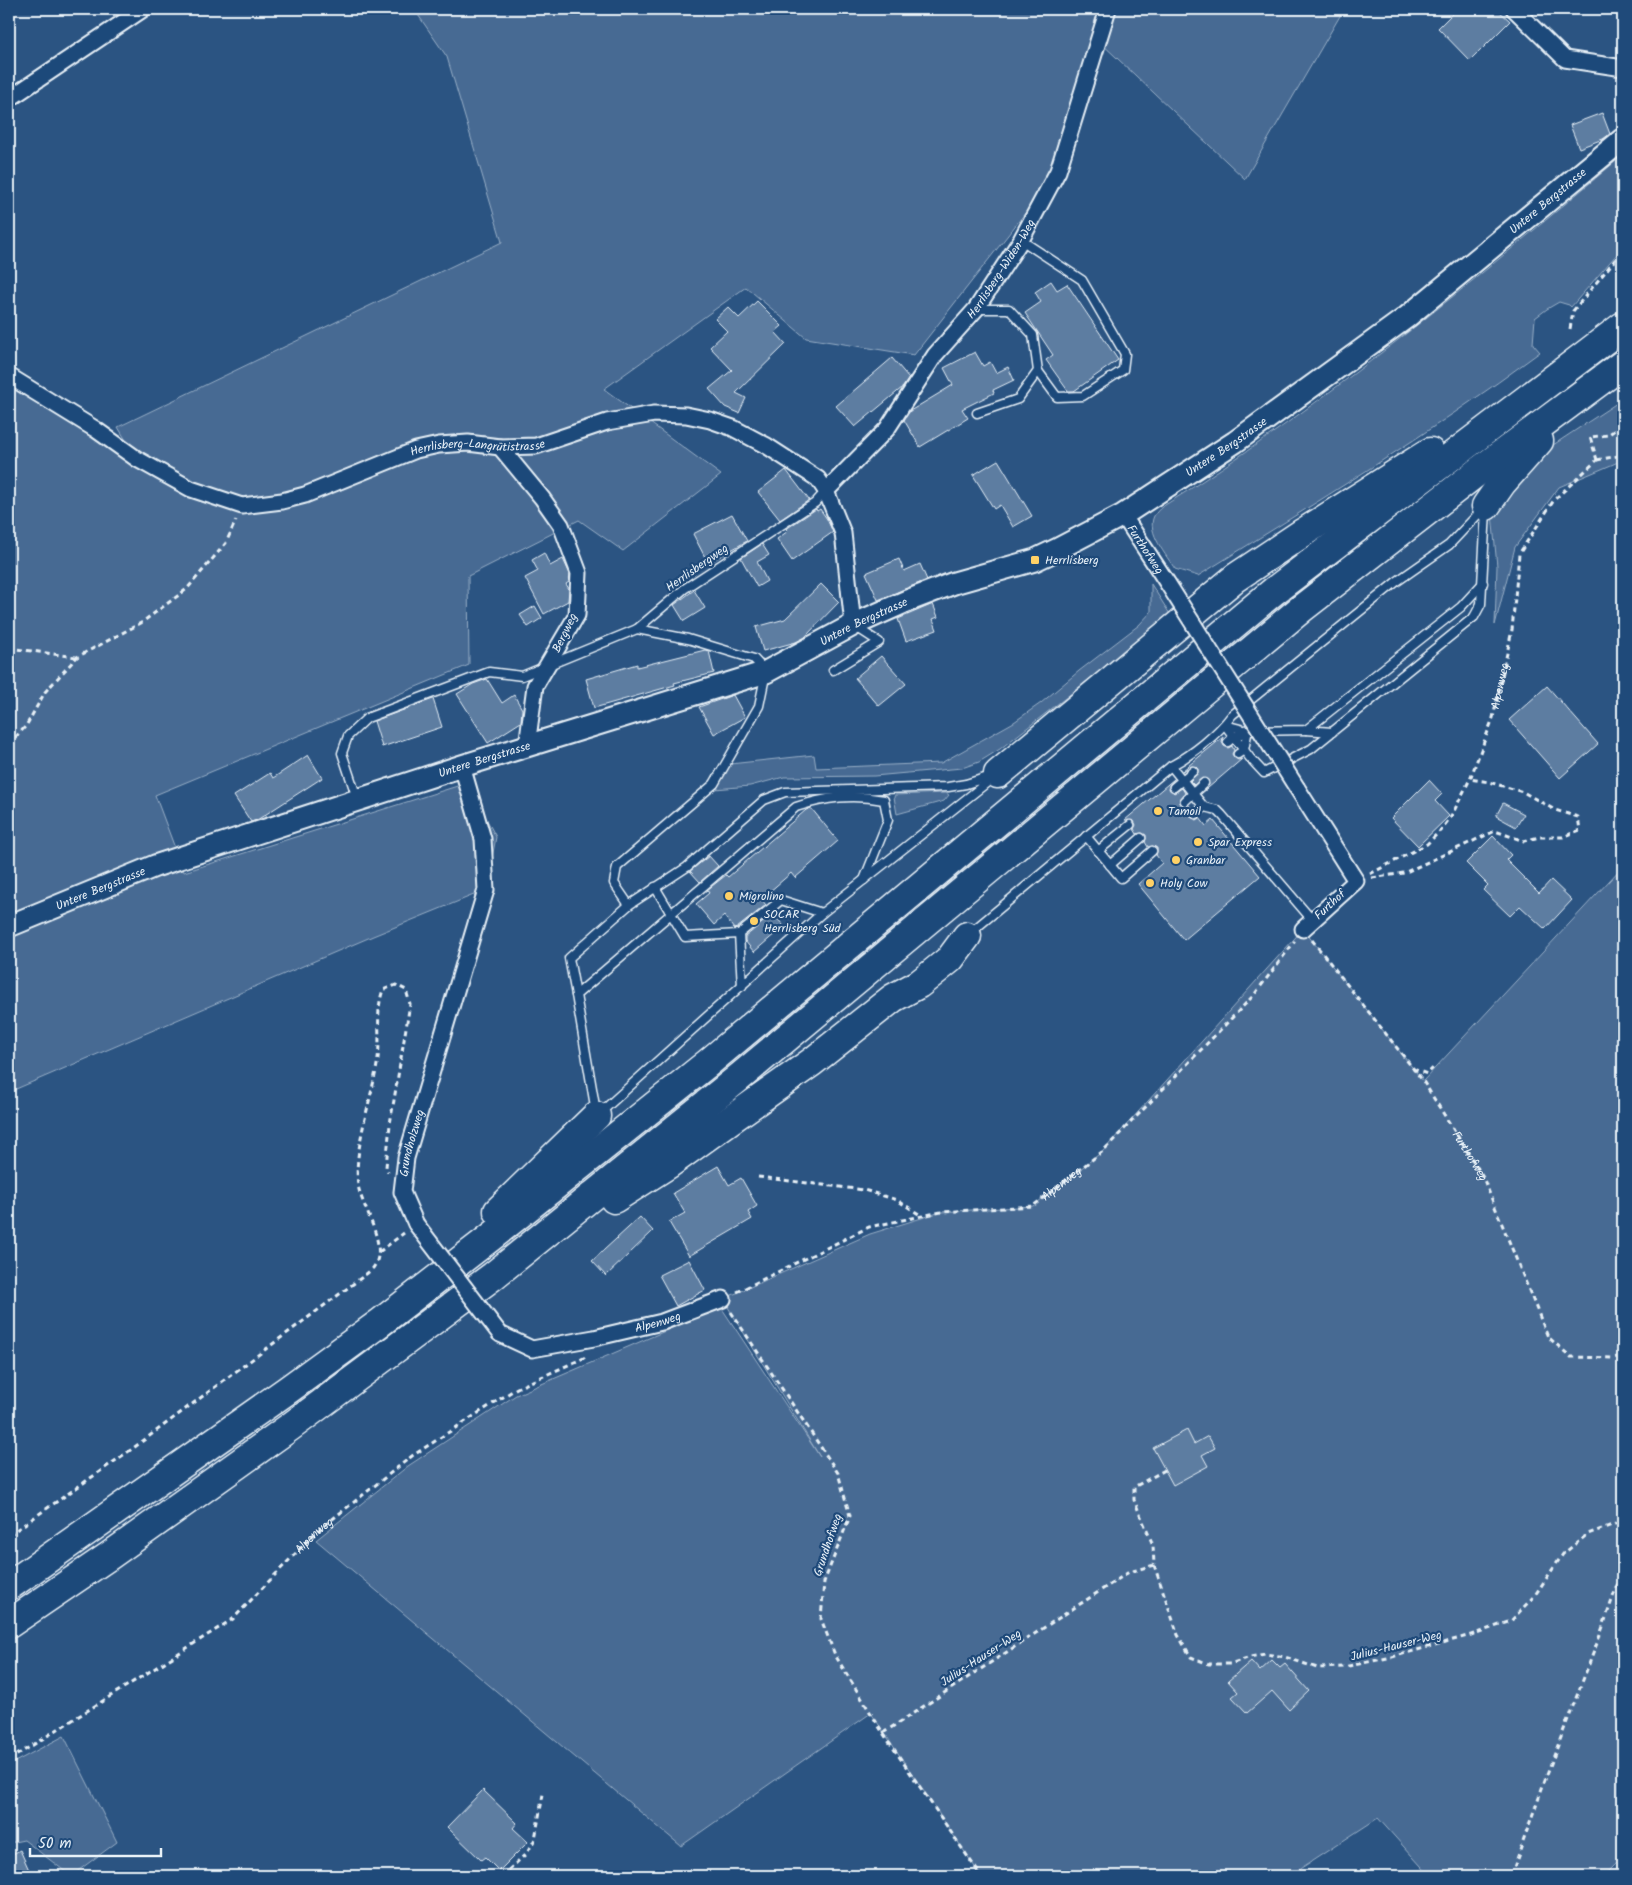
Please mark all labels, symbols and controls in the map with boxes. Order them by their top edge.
street label: Untere Bergstrasse [1505,163,1591,239]
street label: Herrlisberg-Widen-Weg [962,215,1040,323]
street label: Untere Bergstrasse [1181,412,1272,482]
street label: Herrlisberg-Langrütistrasse [407,433,548,461]
street label: Furthofweg [1122,521,1169,578]
street label: Herrlisbergweg [662,539,733,597]
place label: Herrlisberg [1045,551,1099,570]
marker: Herrlisberg [1029,554,1041,566]
street label: Untere Bergstrasse [816,592,911,651]
street label: Bergweg [547,610,583,656]
street label: Alpenweg [1486,661,1514,711]
street label: Untere Bergstrasse [436,736,533,783]
place label: Tamoil [1168,802,1201,821]
marker: Tamoil [1152,805,1164,817]
place label: Spar Express [1208,833,1272,852]
marker: Spar Express [1192,836,1204,848]
place label: Granbar [1186,851,1226,870]
marker: Granbar [1170,854,1182,866]
street label: Untere Bergstrasse [53,861,149,915]
place label: Holy Cow [1160,874,1208,893]
marker: Holy Cow [1144,877,1156,889]
street label: Furthof [1310,884,1351,925]
place label: Migrolino [739,887,784,906]
marker: Migrolino [723,890,735,902]
place label: SOCAR Herrlisberg Süd [764,905,842,938]
marker: SOCAR Herrlisberg Süd [748,915,760,927]
street label: Grundholzweg [394,1107,430,1178]
street label: Furthofweg [1447,1127,1493,1184]
street label: Alpenweg [1037,1162,1086,1206]
street label: Alpenweg [633,1306,684,1338]
street label: Grundhofweg [808,1511,848,1579]
street label: Alpenweg [290,1512,338,1558]
street label: Julius-Hauser-Weg [937,1624,1026,1691]
street label: Julius-Hauser-Weg [1348,1625,1444,1667]
scale bar [30,1825,161,1857]
text: 50 m [38,1832,72,1856]

